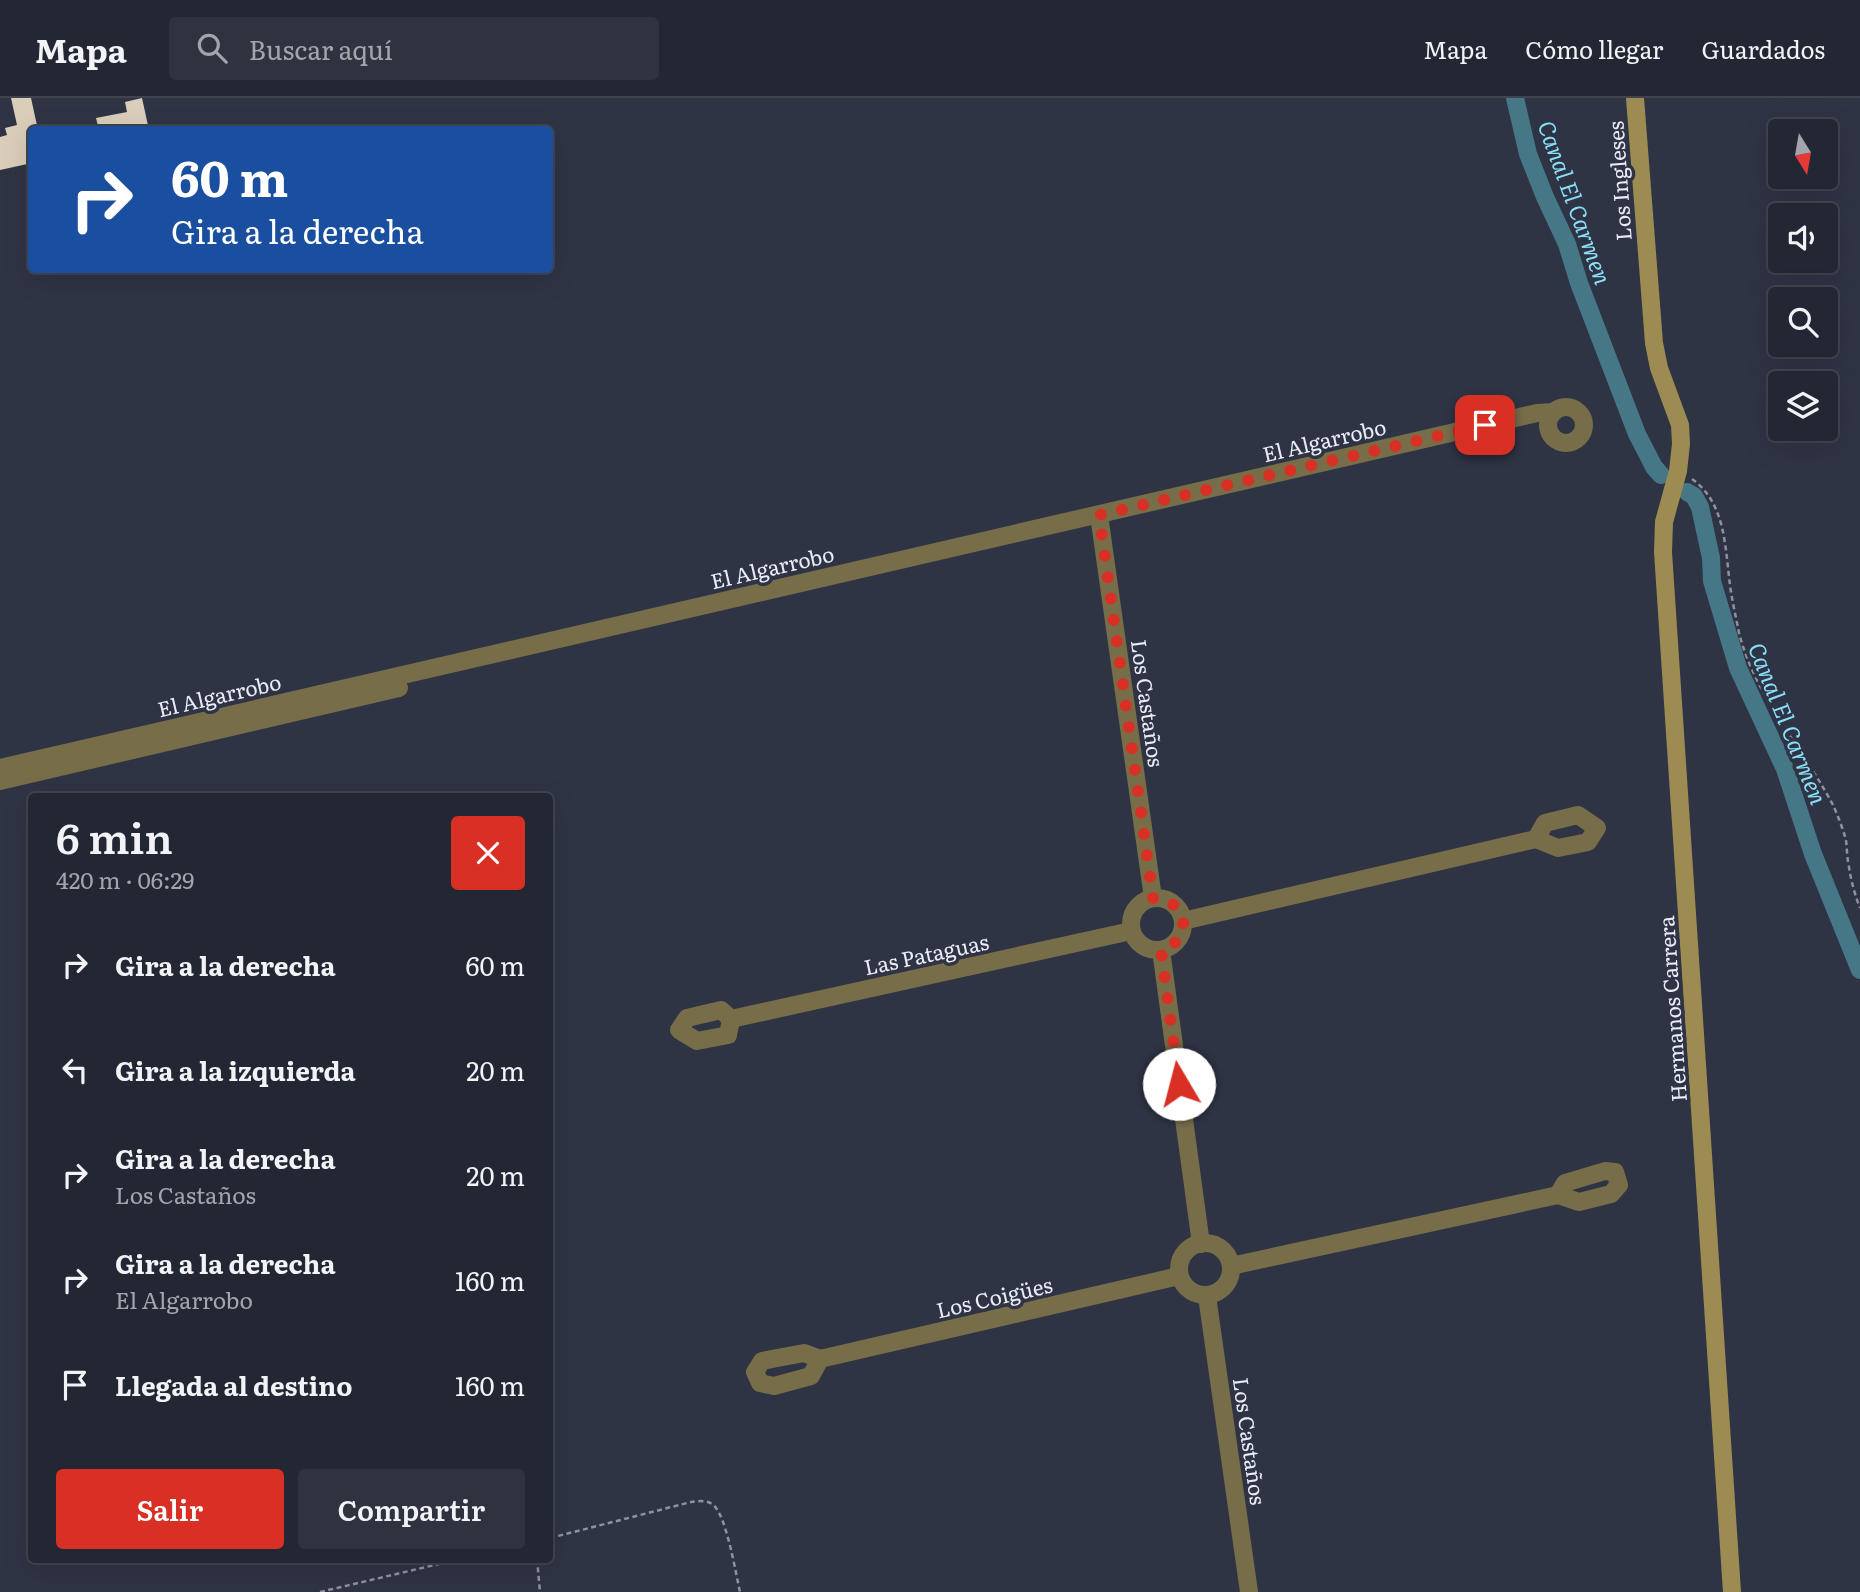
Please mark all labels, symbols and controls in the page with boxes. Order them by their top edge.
search box [169,17,659,80]
text: Mapa [35,24,127,73]
icon: search [193,29,231,67]
text: Buscar aquí [249,29,393,68]
text: Mapa [1423,31,1487,66]
text: Cómo llegar [1525,31,1663,66]
text: Guardados [1701,31,1825,66]
water label: Canal El Carmen [1531,115,1622,289]
north arrow [1768,119,1838,189]
map controls [1768,119,1838,441]
street label: Los Ingleses [1598,120,1638,242]
text: 60 m [171,139,288,212]
icon: right [56,154,147,245]
button: sound [1768,203,1838,273]
text: Gira a la derecha [171,206,424,254]
button: search [1768,287,1838,357]
button: layers [1768,371,1838,441]
pin [1455,395,1515,455]
icon: arrive [1466,406,1504,444]
street label: El Algarrobo [1259,410,1389,468]
street label: El Algarrobo [707,537,837,595]
street label: Los Castaños [1125,637,1173,769]
water label: Canal El Carmen [1741,637,1837,809]
street label: El Algarrobo [154,665,284,723]
text: 6 min [56,805,173,867]
button: close [451,816,525,890]
text: 420 m · 06:29 [56,862,194,896]
street label: Hermanos Carrera [1649,914,1693,1103]
street label: Las Pataguas [861,925,991,981]
text: Gira a la derecha [115,945,335,984]
text: 60 m [466,945,525,984]
icon: right [56,946,94,984]
position arrow [1142,1047,1216,1121]
text: Gira a la izquierda [115,1050,356,1089]
text: 20 m [466,1050,525,1089]
icon: left [56,1051,94,1089]
text: Gira a la derecha [115,1138,335,1177]
text: 20 m [466,1155,525,1194]
icon: right [56,1156,94,1194]
text: Los Castaños [115,1177,256,1211]
text: Gira a la derecha [115,1243,335,1282]
text: 160 m [455,1260,525,1299]
icon: right [56,1261,94,1299]
street label: Los Coigües [933,1268,1055,1324]
text: El Algarrobo [115,1282,253,1316]
text: Llegada al destino [115,1365,352,1404]
text: 160 m [455,1365,525,1404]
icon: arrive [56,1366,94,1404]
street label: Los Castaños [1227,1375,1275,1507]
button: Salir [56,1469,284,1549]
button: Compartir [298,1469,525,1549]

